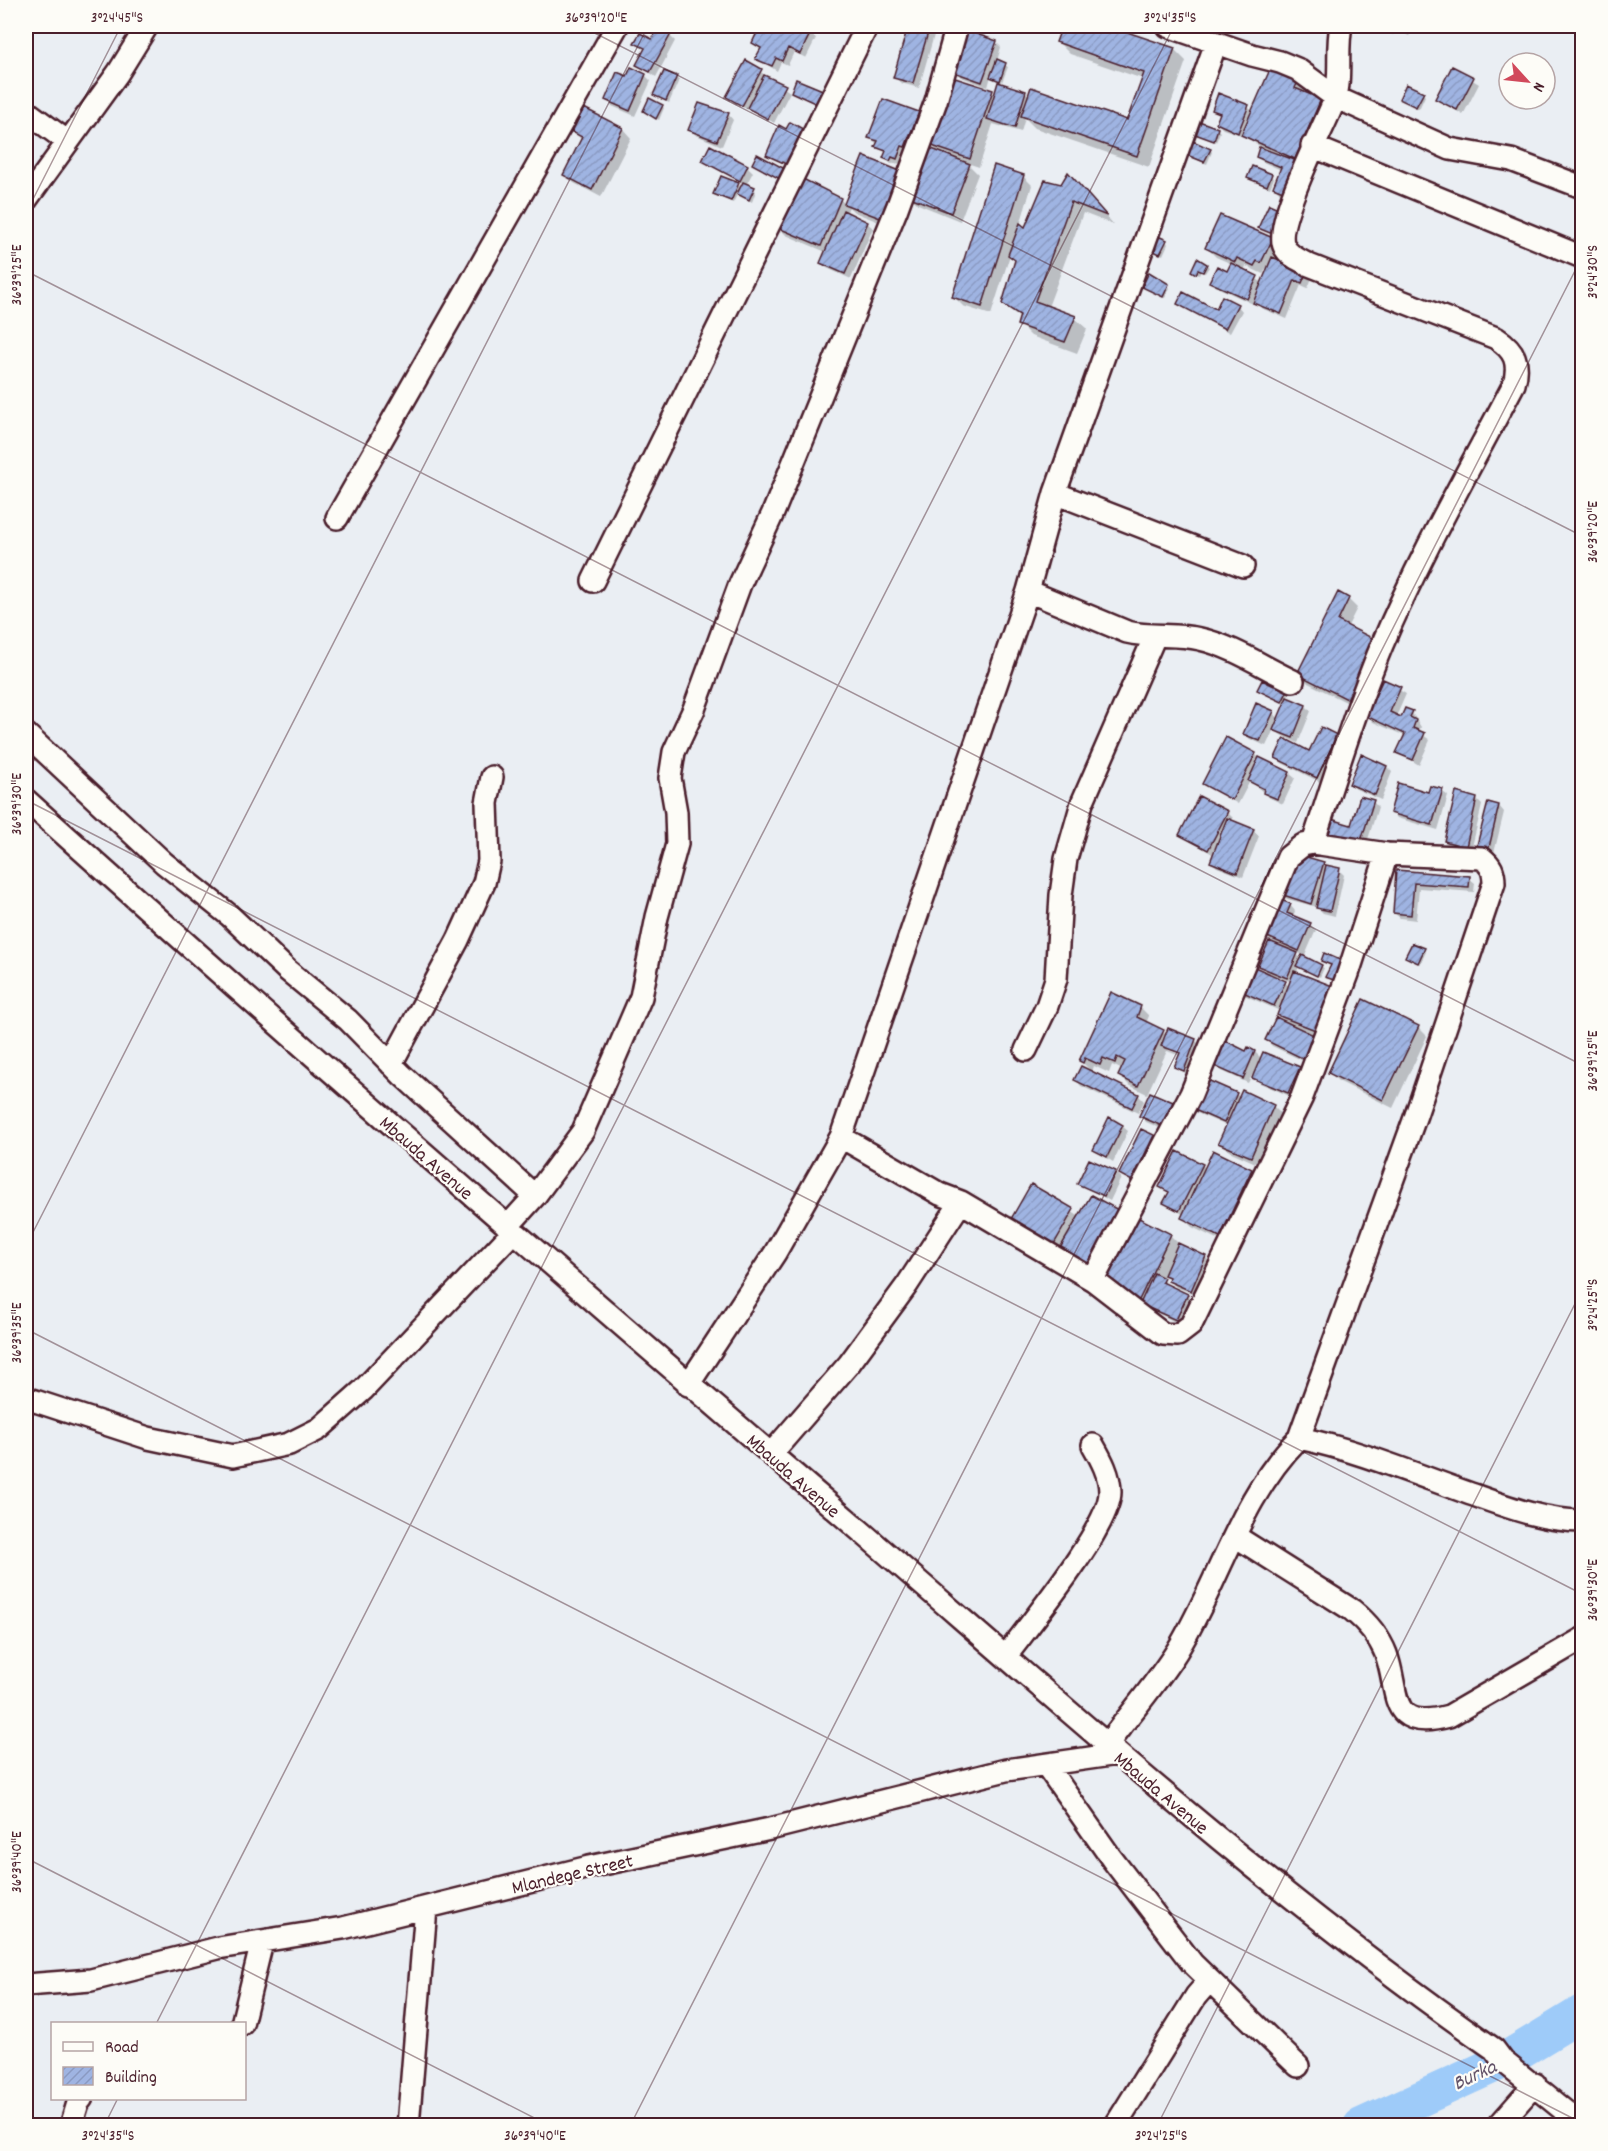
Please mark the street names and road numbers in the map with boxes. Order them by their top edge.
street label: Mbauda Avenue [372,1110,478,1208]
street label: Mbauda Avenue [739,1428,845,1526]
street label: Mbauda Avenue [1106,1746,1214,1843]
street label: Mlandege Street [509,1848,636,1904]

